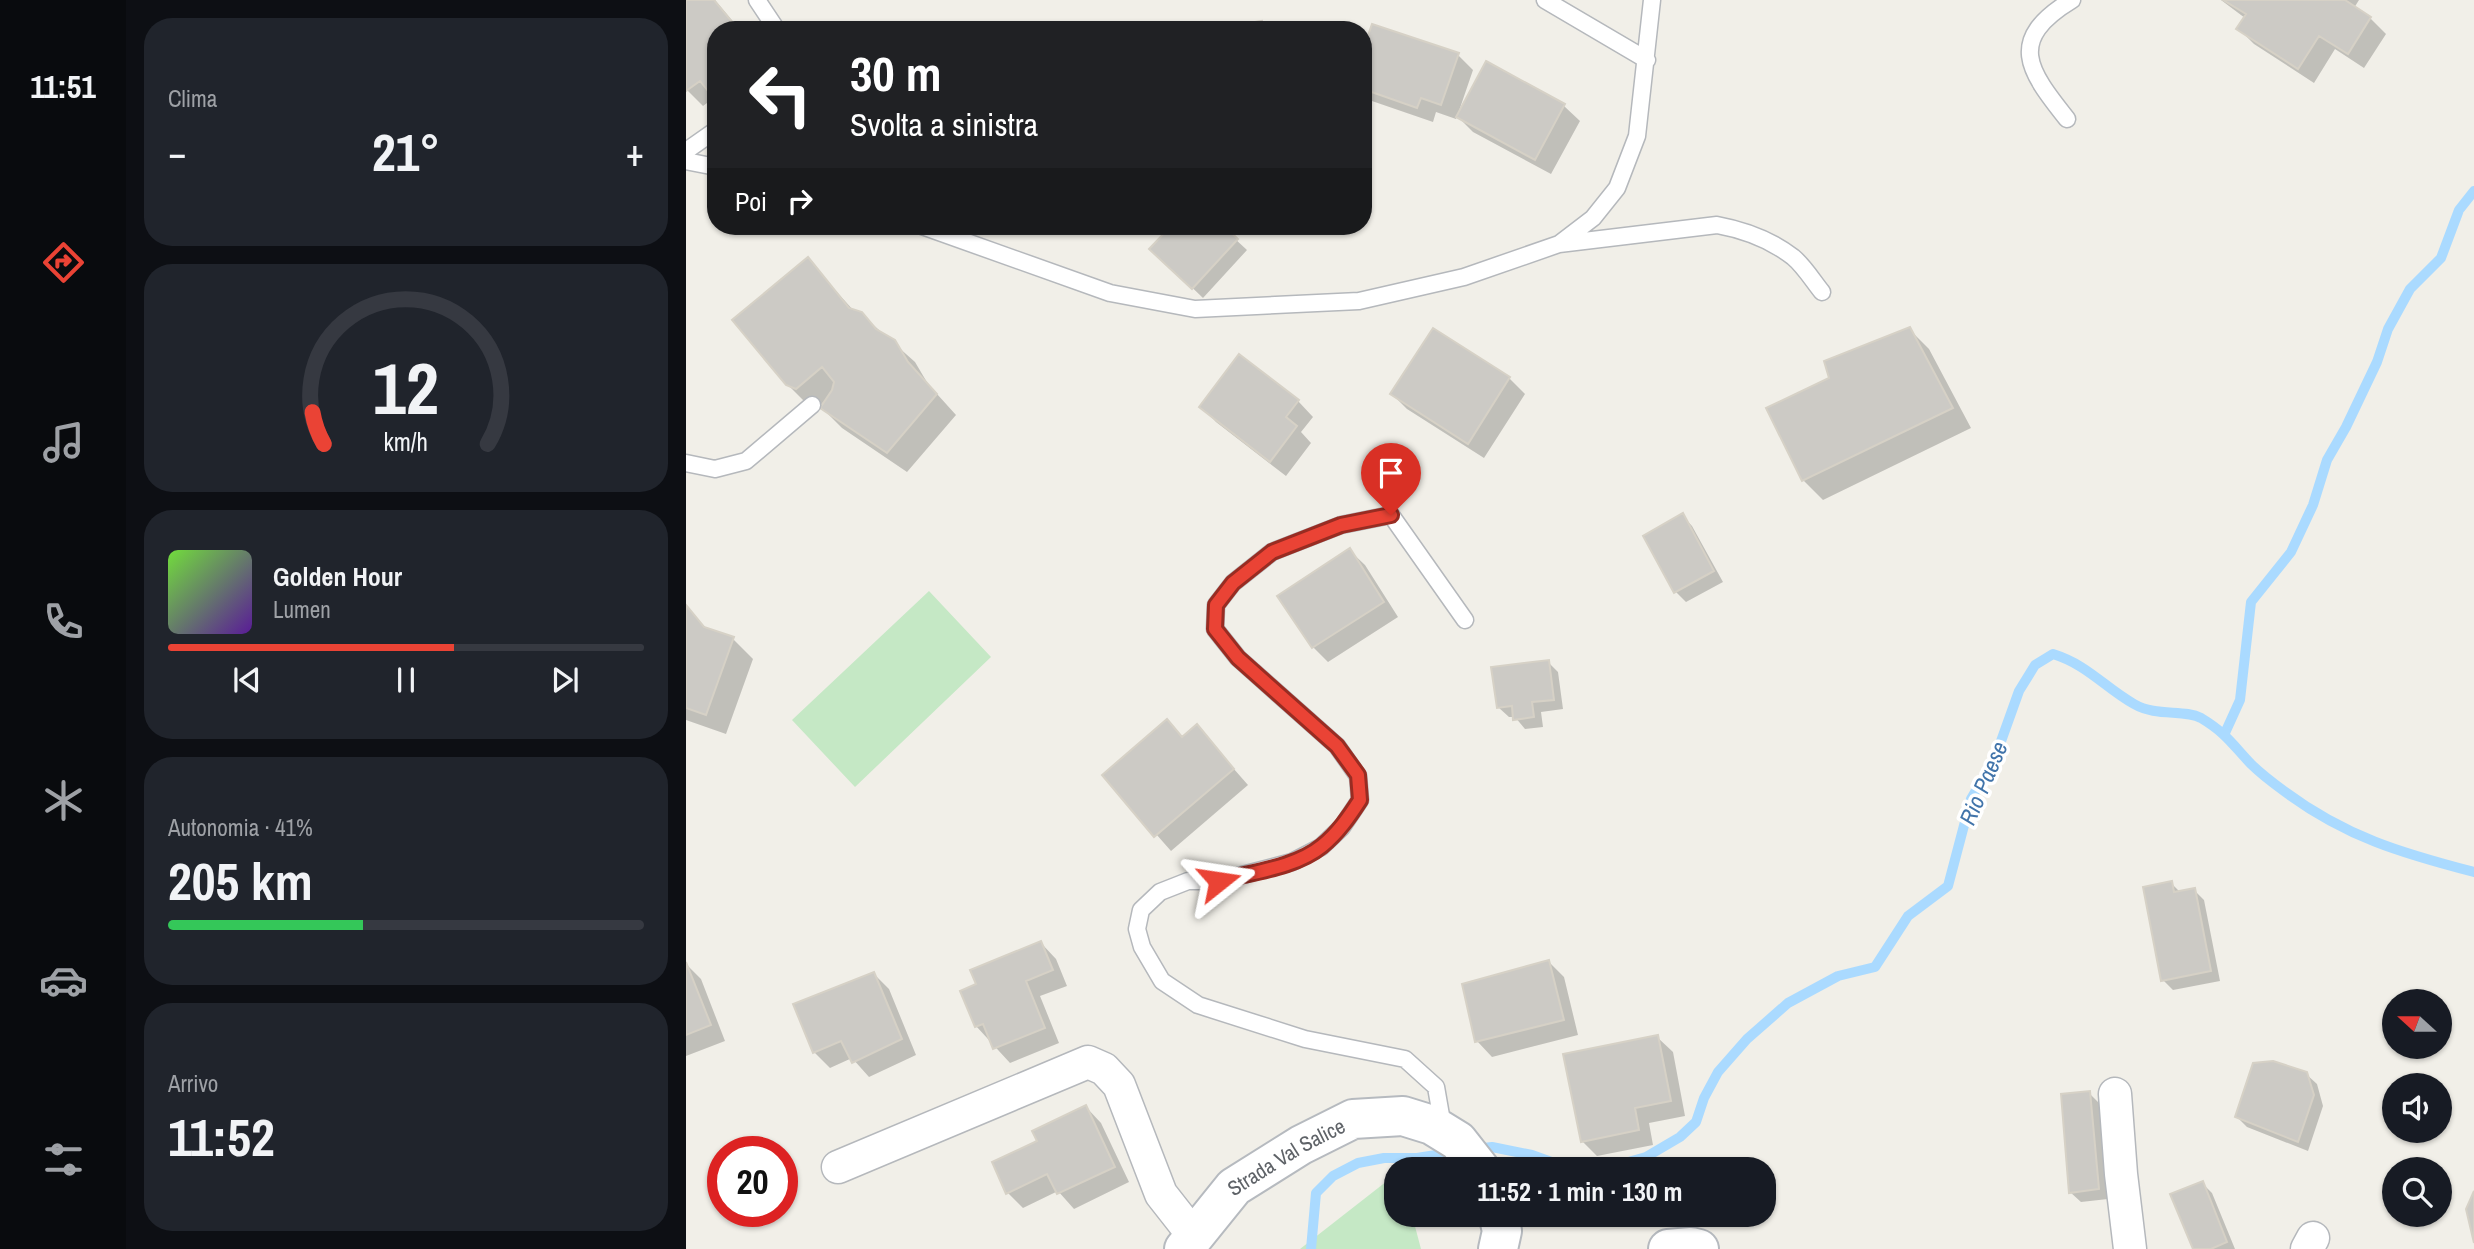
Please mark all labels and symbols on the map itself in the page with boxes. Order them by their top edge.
pin [1361,443,1421,515]
water label: Rio Paese [1952,736,2014,830]
position arrow [1182,844,1256,918]
north arrow [2382,989,2452,1059]
street label: Strada Val Salice [1222,1111,1350,1202]
speed limit sign: 20 [707,1136,798,1227]

